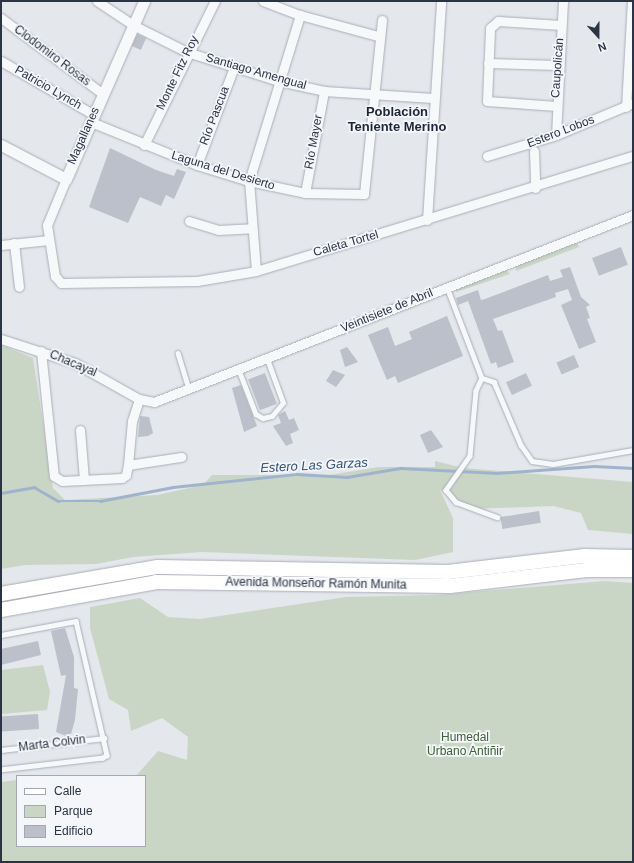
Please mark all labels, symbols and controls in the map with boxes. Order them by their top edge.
north arrow [578,16,618,56]
street label: Clodomiro Rosas [11,23,93,89]
street label: Monte Fitz Roy [154,34,202,112]
street label: Caupolicán [549,38,567,98]
text: N [596,40,608,54]
street label: Santiago Amengual [204,51,308,93]
street label: Patricio Lynch [12,63,84,113]
street label: Río Pascua [197,84,233,148]
street label: Magallanes [65,105,103,167]
district label: Población Teniente Merino [348,105,446,136]
street label: Río Mayer [302,113,326,171]
street label: Estero Lobos [525,113,597,151]
street label: Laguna del Desierto [170,148,276,194]
street label: Caleta Tortel [312,228,380,260]
street label: Veintisiete de Abril [339,286,435,336]
street label: Chacayal [47,348,99,380]
water label: Estero Las Garzas [260,455,368,477]
street label: Avenida Monseñor Ramón Munita [225,575,407,593]
park label: Humedal Urbano Antiñir [427,731,503,759]
street label: Marta Colvin [18,733,86,755]
legend [16,775,146,847]
text: Calle [54,784,81,798]
text: Parque [54,804,93,818]
text: Edificio [54,824,93,838]

